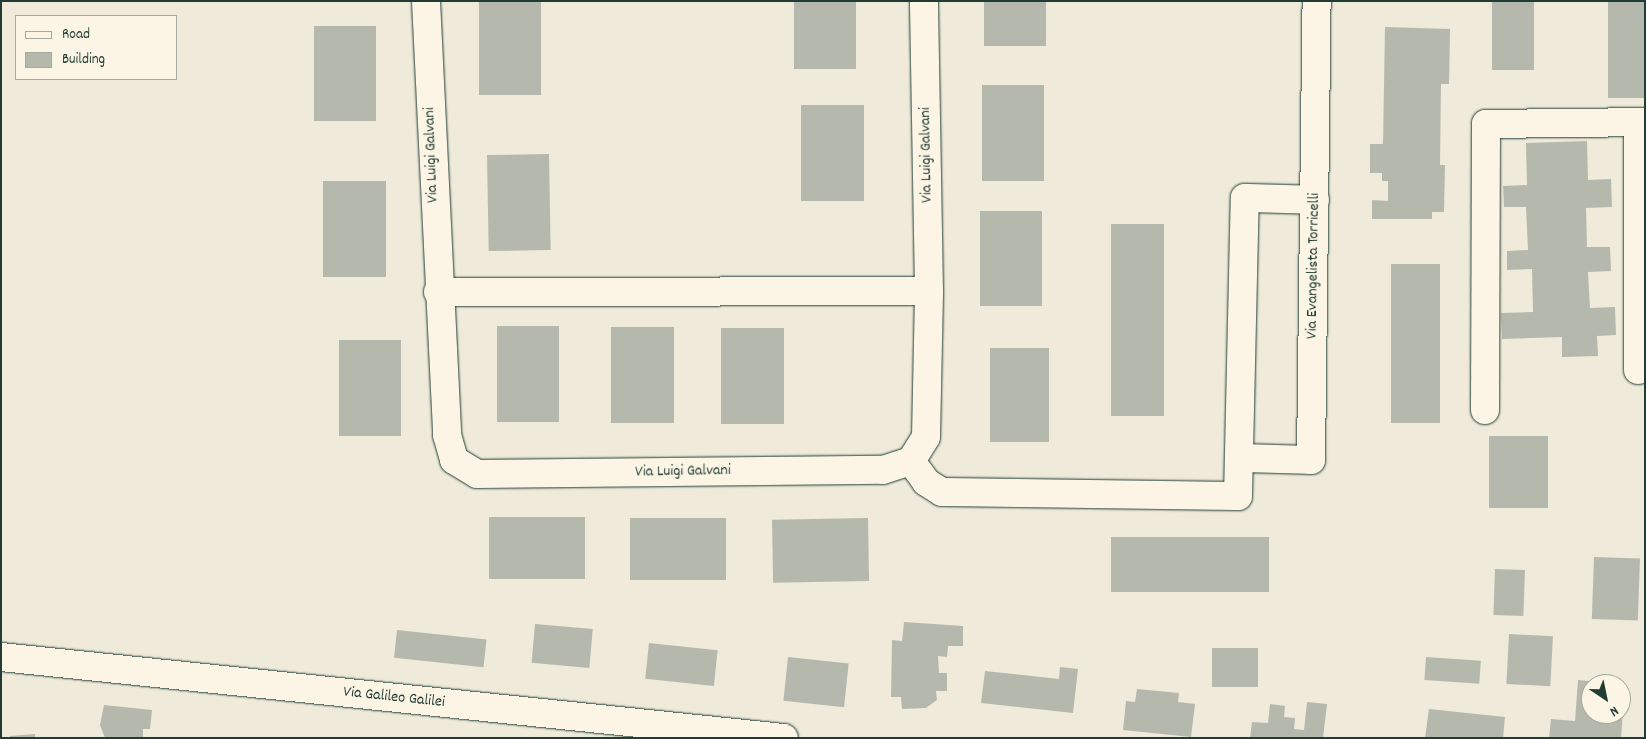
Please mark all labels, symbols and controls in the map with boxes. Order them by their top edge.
legend [15,15,178,80]
text: Road [62,24,90,46]
text: Building [62,49,105,71]
street label: Via Luigi Galvani [421,107,443,203]
street label: Via Luigi Galvani [917,107,937,203]
street label: Via Evangelista Torricelli [1303,193,1325,339]
street label: Via Luigi Galvani [635,462,731,482]
north arrow [1581,674,1631,724]
street label: Via Galileo Galilei [342,683,446,713]
text: N [1605,700,1622,721]

